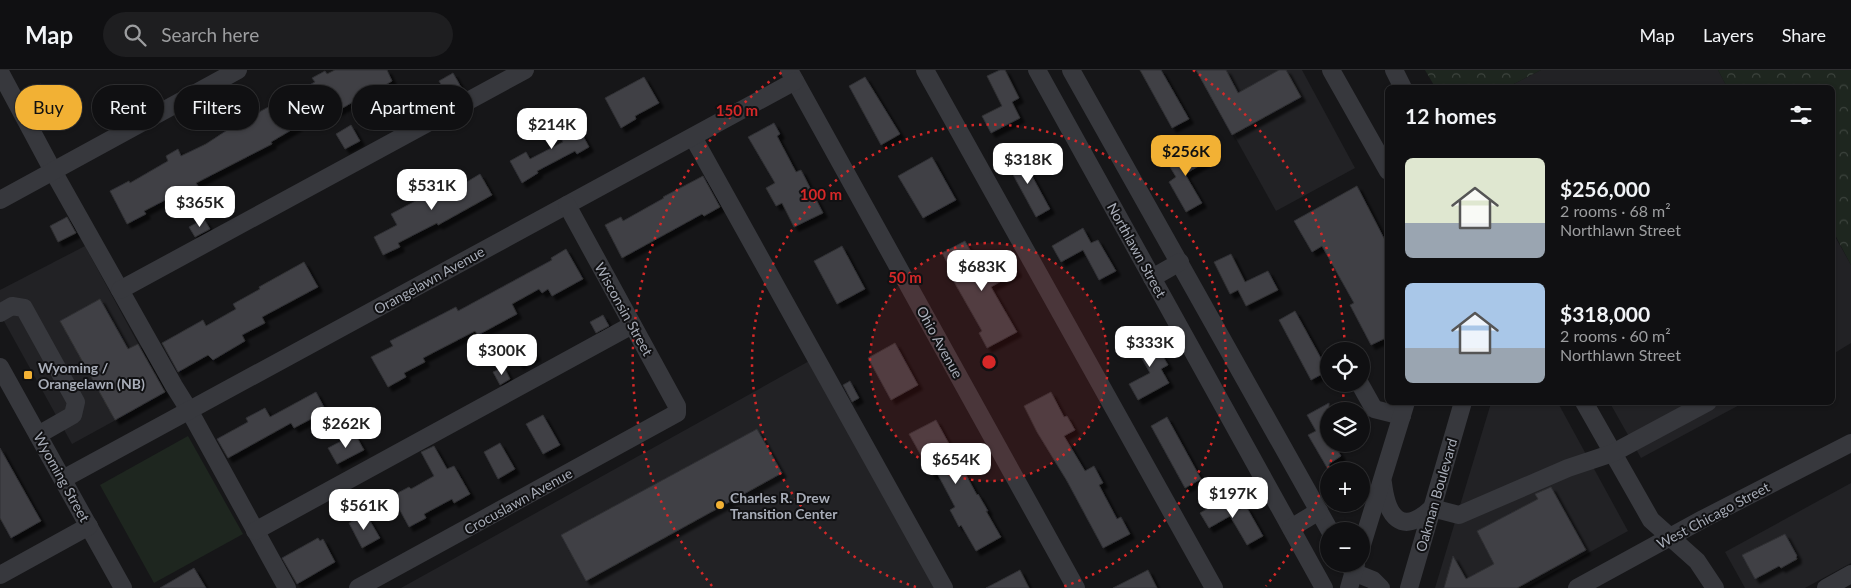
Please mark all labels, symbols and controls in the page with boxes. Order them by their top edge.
search box [103,12,453,57]
text: Map [25,20,73,49]
icon: search [121,21,149,49]
text: Search here [161,23,259,46]
text: Map [1639,24,1675,46]
text: Layers [1703,24,1754,46]
text: Share [1782,24,1826,46]
chip: Buy [15,85,82,130]
chip: Rent [92,85,164,130]
chip: Filters [174,85,259,130]
chip: New [269,85,342,130]
chip: Apartment [352,85,473,130]
text: 150 m [716,101,758,119]
icon: filters [1787,101,1815,129]
text: 12 homes [1405,103,1496,128]
pin: $214K [517,108,587,150]
text: $214K [528,114,576,133]
pin: $256K [1151,134,1221,177]
text: $256K [1162,141,1210,160]
pin: $318K [993,142,1063,185]
text: $318K [1004,149,1052,168]
pin: $531K [397,168,467,211]
text: $531K [408,175,456,194]
text: $256,000 [1560,176,1650,201]
icon: home [1445,178,1505,238]
text: 100 m [800,185,842,203]
pin: $365K [165,186,235,228]
text: $365K [176,192,224,211]
street label: Northlawn Street [1104,200,1170,300]
text: 2 rooms · 68 m² [1560,201,1671,220]
text: Northlawn Street [1560,220,1681,239]
street label: Orangelawn Avenue [371,243,487,317]
pin: $683K [947,250,1017,292]
text: $683K [958,256,1006,275]
street label: Wisconsin Street [591,259,657,359]
text: 50 m [888,268,922,286]
text: $318,000 [1560,301,1650,326]
street label: Ohio Avenue [913,303,967,381]
icon: home [1445,303,1505,363]
pin: $333K [1115,326,1185,368]
text: 2 rooms · 60 m² [1560,326,1671,345]
text: $333K [1126,332,1174,351]
pin: $300K [467,334,537,376]
text: $300K [478,340,526,359]
map controls [1320,342,1370,572]
button: locate [1320,342,1370,392]
text: Northlawn Street [1560,345,1681,364]
centre of rings [980,353,998,371]
place label: Wyoming / Orangelawn (NB) [38,359,145,392]
marker: Wyoming / Orangelawn (NB) [22,369,34,381]
button: layers [1320,402,1370,452]
pin: $262K [311,406,381,449]
text: $262K [322,413,370,432]
street label: Wyoming Street [30,429,94,525]
street label: Oakman Boulevard [1412,436,1460,554]
pin: $654K [921,442,991,485]
text: $654K [932,449,980,468]
button: + [1320,462,1370,512]
street label: Crocuslawn Avenue [461,464,575,538]
pin: $197K [1198,476,1268,519]
street label: West Chicago Street [1654,478,1772,552]
text: $197K [1209,483,1257,502]
pin: $561K [329,488,399,531]
place label: Charles R. Drew Transition Center [730,489,838,522]
text: $561K [340,495,388,514]
marker: Charles R. Drew Transition Center [714,499,726,511]
button: − [1320,522,1370,572]

